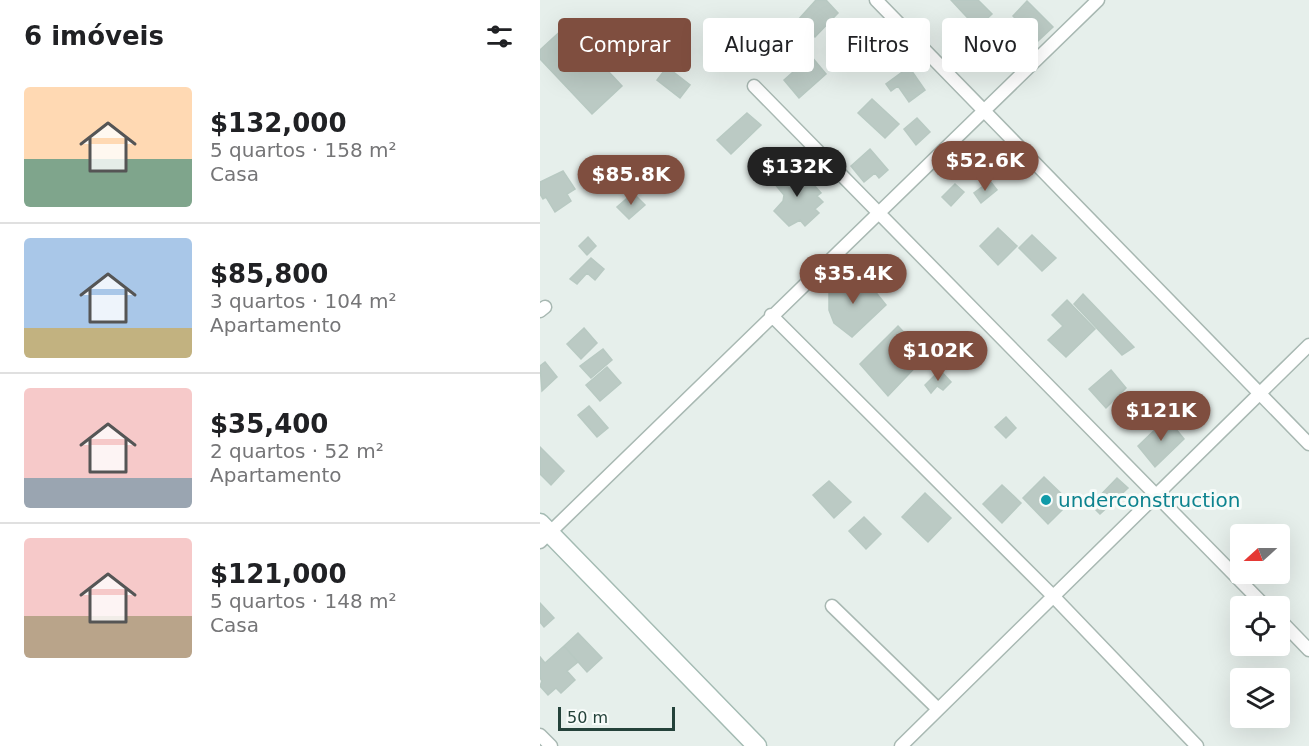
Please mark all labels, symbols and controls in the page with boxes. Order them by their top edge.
chip: Comprar [558,18,691,72]
chip: Alugar [703,18,814,72]
chip: Filtros [826,18,930,72]
chip: Novo [942,18,1038,72]
icon: filters [483,20,516,53]
text: 6 imóveis [24,21,164,51]
text: $132,000 [210,108,347,138]
icon: home [72,111,144,183]
text: 5 quartos · 158 m² [210,138,397,162]
pin: $52.6K [936,141,1034,192]
pin: $132K [755,147,839,198]
text: $52.6K [946,148,1024,172]
text: $132K [761,154,833,178]
pin: $85.8K [582,155,680,206]
text: Casa [210,162,259,186]
text: $85.8K [592,162,670,186]
pin: $35.4K [804,254,902,305]
text: $85,800 [210,259,328,289]
text: $35.4K [814,261,892,285]
icon: home [72,262,144,334]
text: 3 quartos · 104 m² [210,289,397,313]
text: Apartamento [210,313,342,337]
pin: $102K [896,331,980,382]
text: $102K [902,338,974,362]
pin: $121K [1119,391,1203,442]
text: $121K [1125,398,1197,422]
text: $35,400 [210,409,328,439]
icon: home [72,412,144,484]
text: 2 quartos · 52 m² [210,439,384,463]
text: Apartamento [210,463,342,487]
place label: underconstruction [1058,488,1241,512]
marker: underconstruction [1039,493,1053,507]
north arrow [1230,524,1290,584]
map controls [1230,524,1290,728]
text: $121,000 [210,559,347,589]
icon: home [72,562,144,634]
text: 5 quartos · 148 m² [210,589,397,613]
button: locate [1230,596,1290,656]
text: Casa [210,613,259,637]
button: layers [1230,668,1290,728]
scale bar [558,704,675,732]
text: 50 m [567,708,608,727]

